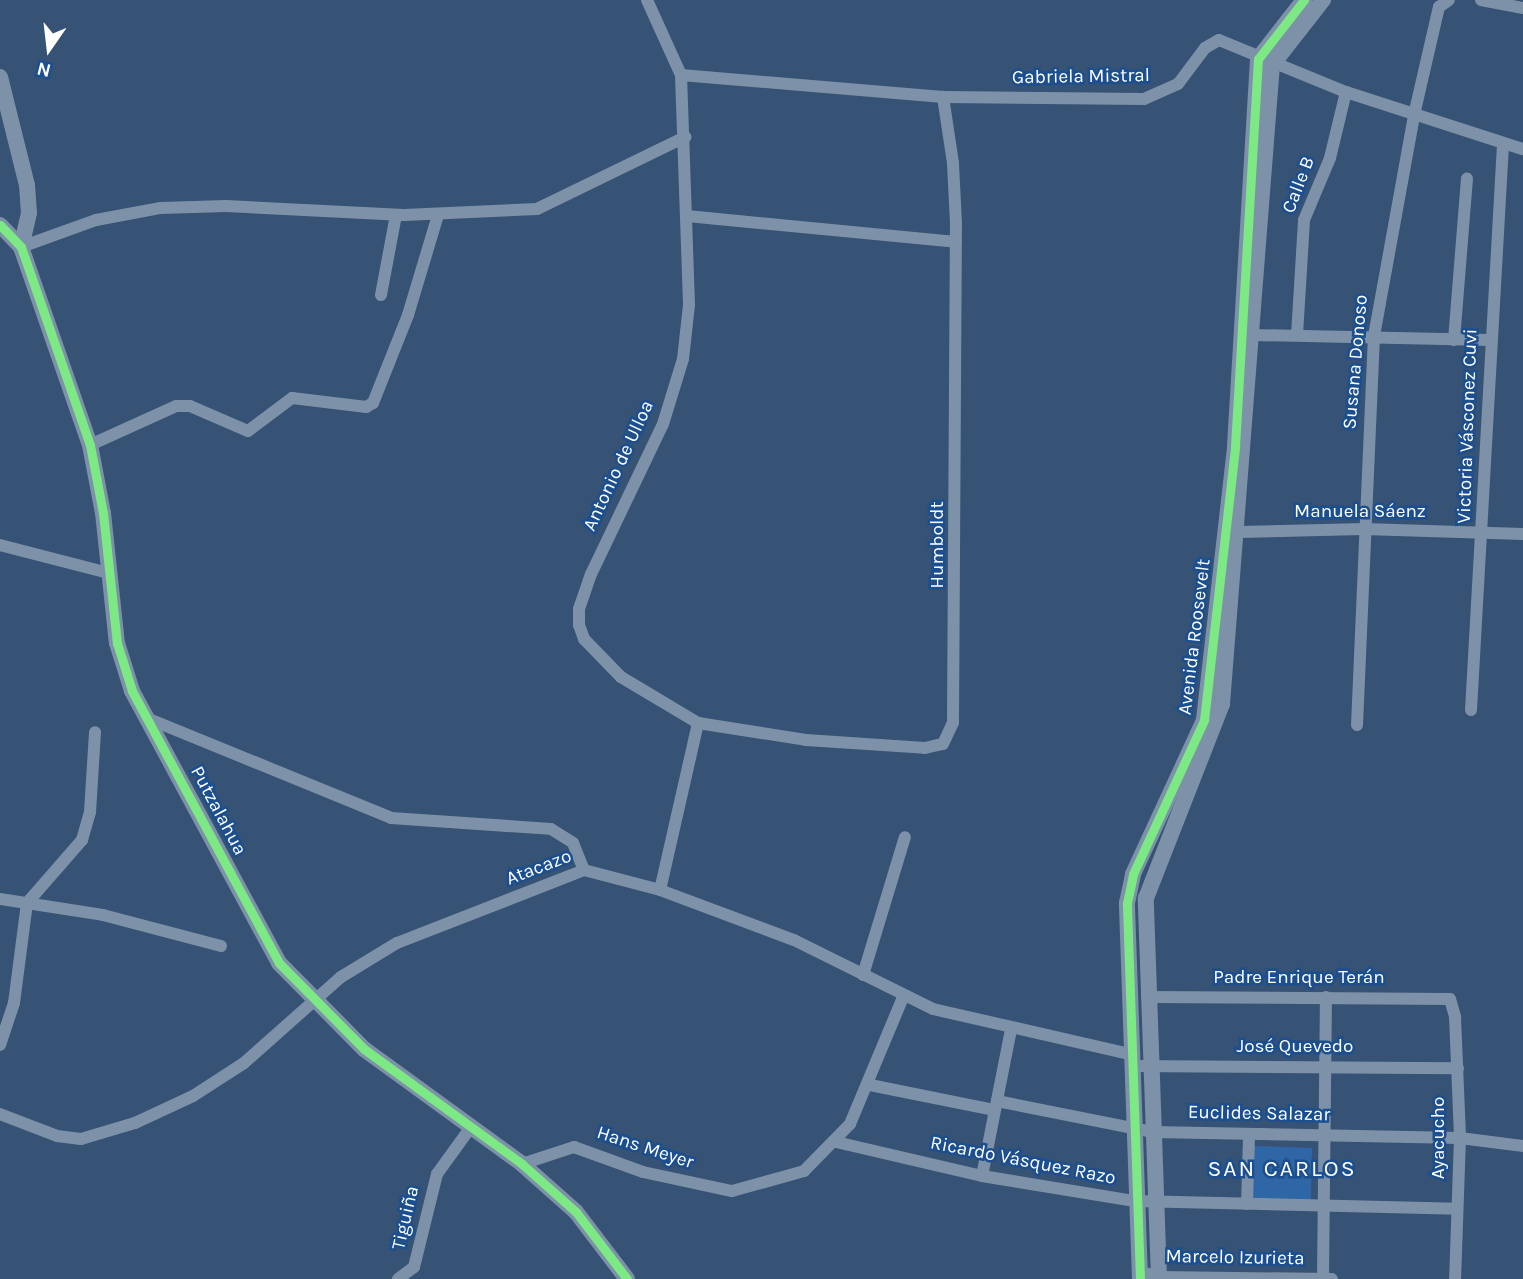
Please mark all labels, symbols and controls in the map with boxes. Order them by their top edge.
north arrow [14,14,84,84]
text: N [35,57,53,82]
street label: Gabriela Mistral [1012,64,1150,90]
street label: Calle B [1278,153,1320,217]
street label: Susana Donoso [1339,294,1373,430]
street label: Victoria Vásconez Cuvi [1453,328,1483,524]
street label: Antonio de Ulloa [579,397,659,535]
street label: Humboldt [927,501,949,589]
street label: Manuela Sáenz [1294,501,1426,523]
street label: Avenida Roosevelt [1174,558,1216,716]
street label: Putzalahua [185,762,251,860]
street label: Atacazo [503,845,575,891]
street label: Padre Enrique Terán [1213,967,1385,989]
street label: José Quevedo [1237,1036,1353,1058]
street label: Ayacucho [1428,1097,1450,1179]
street label: Euclides Salazar [1188,1101,1330,1127]
street label: Hans Meyer [594,1122,696,1174]
street label: Ricardo Vásquez Razo [928,1132,1118,1190]
district label: SAN CARLOS [1209,1155,1355,1183]
street label: Tiguiña [388,1184,424,1252]
street label: Marcelo Izurieta [1165,1245,1305,1271]

